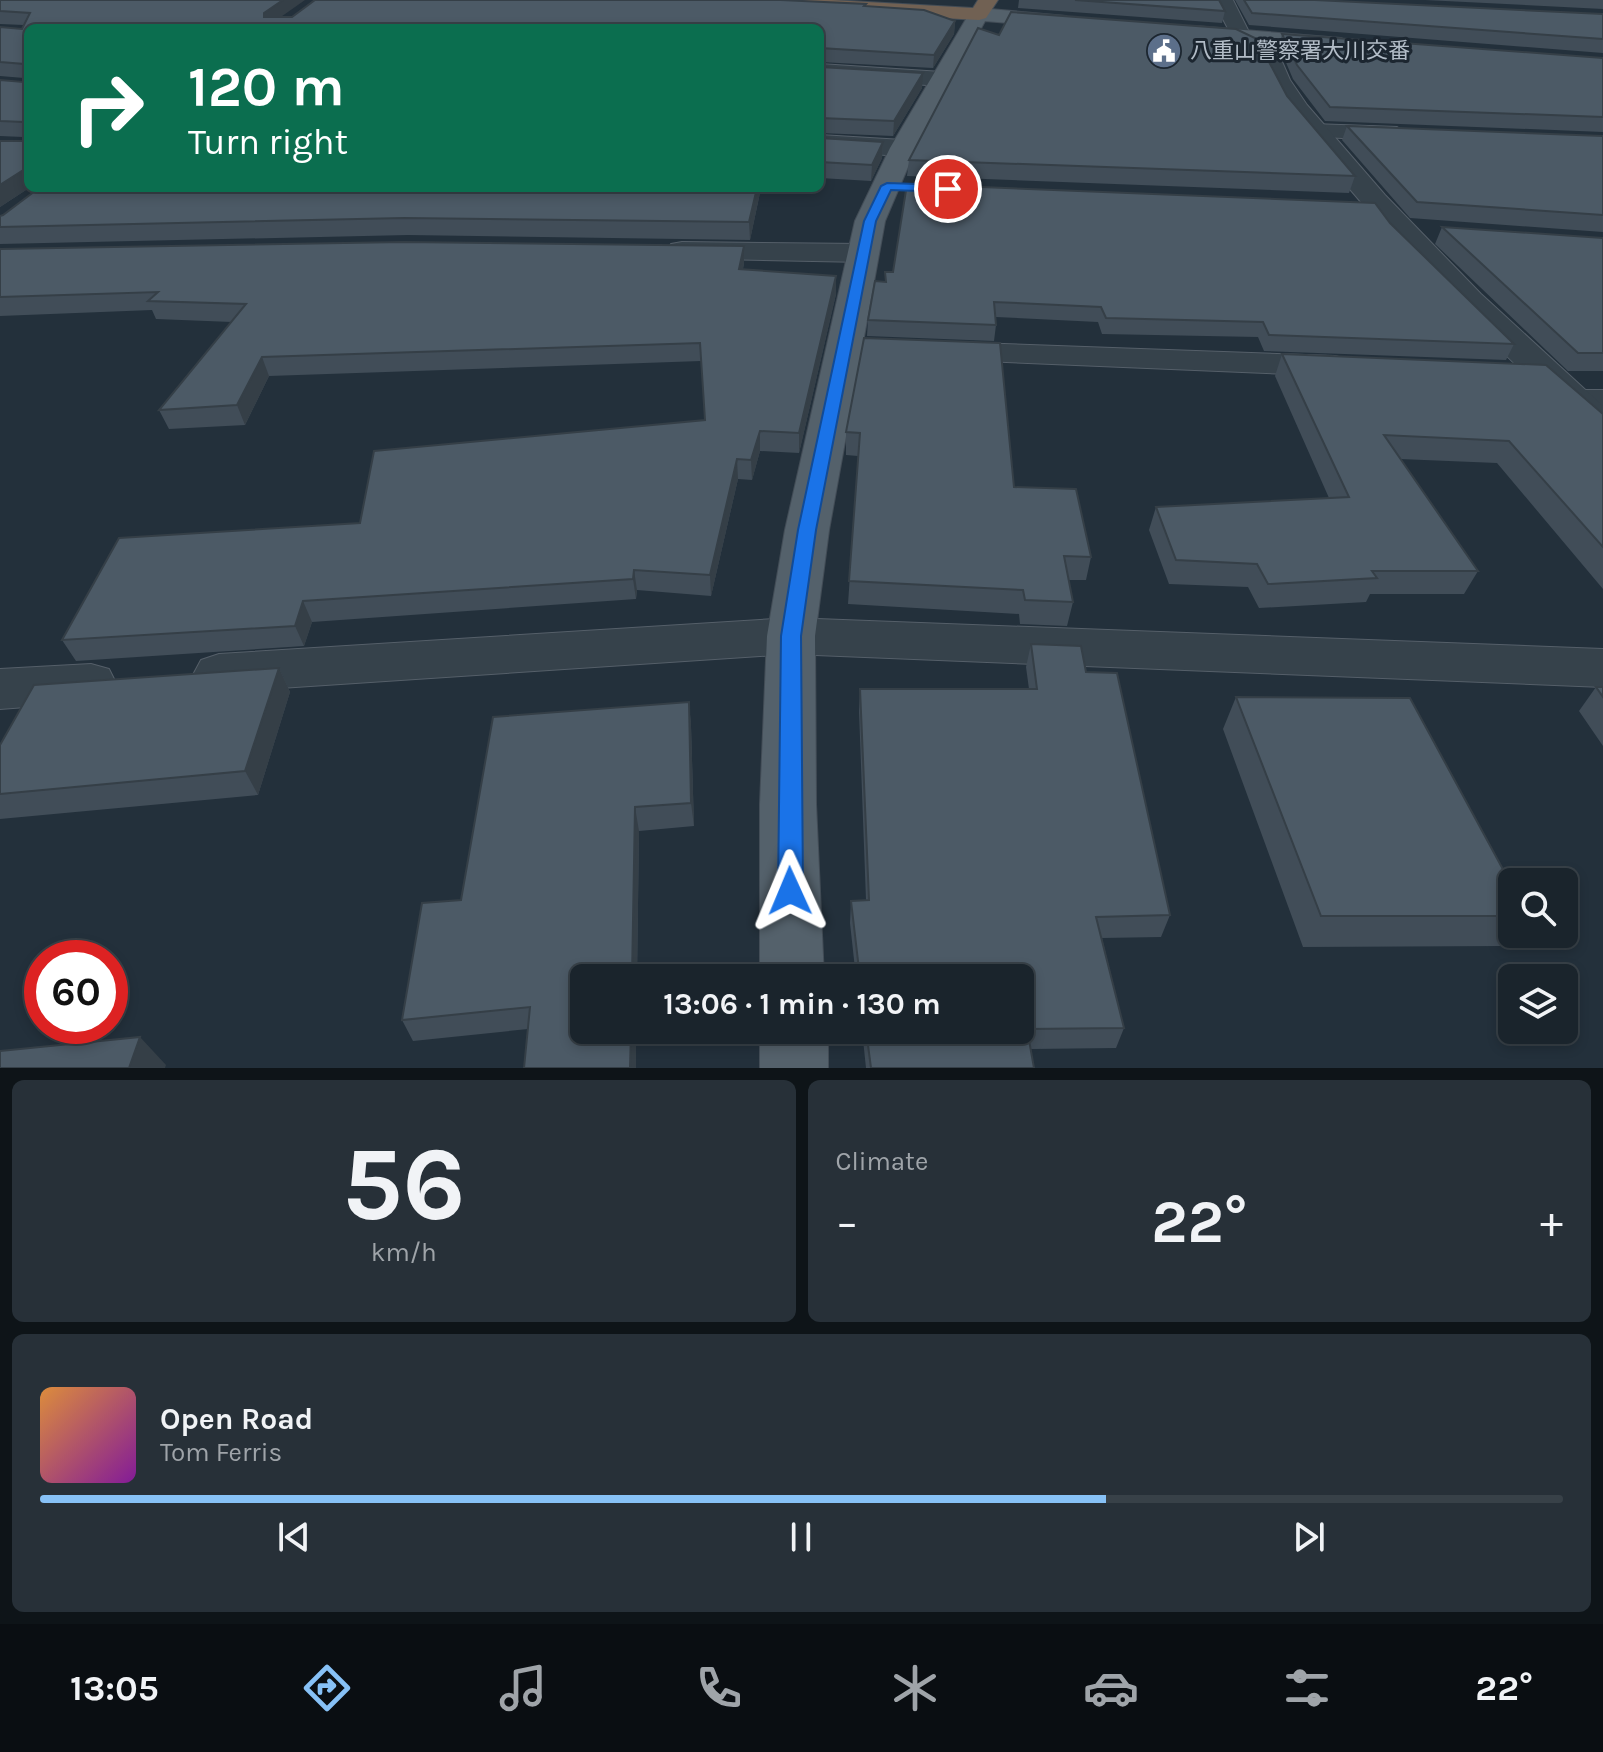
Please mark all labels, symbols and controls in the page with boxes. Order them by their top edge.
public building icon: 八重山警察署大川交番 [1145,32,1183,70]
place label: 八重山警察署大川交番 [1190,38,1410,64]
text: 120 m [188,54,345,119]
icon: right [56,56,160,160]
text: Turn right [188,121,348,163]
pin [914,155,982,223]
icon: arrive [926,167,970,211]
position arrow [748,849,832,933]
map controls [1498,868,1578,1044]
button: search [1498,868,1578,948]
speed limit sign: 60 [24,940,128,1044]
button: layers [1498,964,1578,1044]
text: 13:06 · 1 min · 130 m [663,986,941,1022]
text: 56 [342,1124,466,1245]
text: Climate [836,1146,928,1177]
text: 22° [1151,1187,1247,1257]
text: − [836,1197,859,1248]
text: + [1540,1197,1563,1248]
text: km/h [371,1237,437,1268]
text: Open Road [160,1401,313,1437]
text: Tom Ferris [160,1437,282,1468]
icon: previous [272,1515,316,1559]
icon: pause [779,1515,823,1559]
icon: next [1287,1515,1331,1559]
icon: directions [299,1660,355,1716]
icon: music [495,1660,551,1716]
icon: phone [691,1660,747,1716]
icon: climate [887,1660,943,1716]
icon: car [1083,1660,1139,1716]
icon: filters [1279,1660,1335,1716]
text: 13:05 [70,1667,159,1709]
text: 22° [1475,1667,1533,1709]

